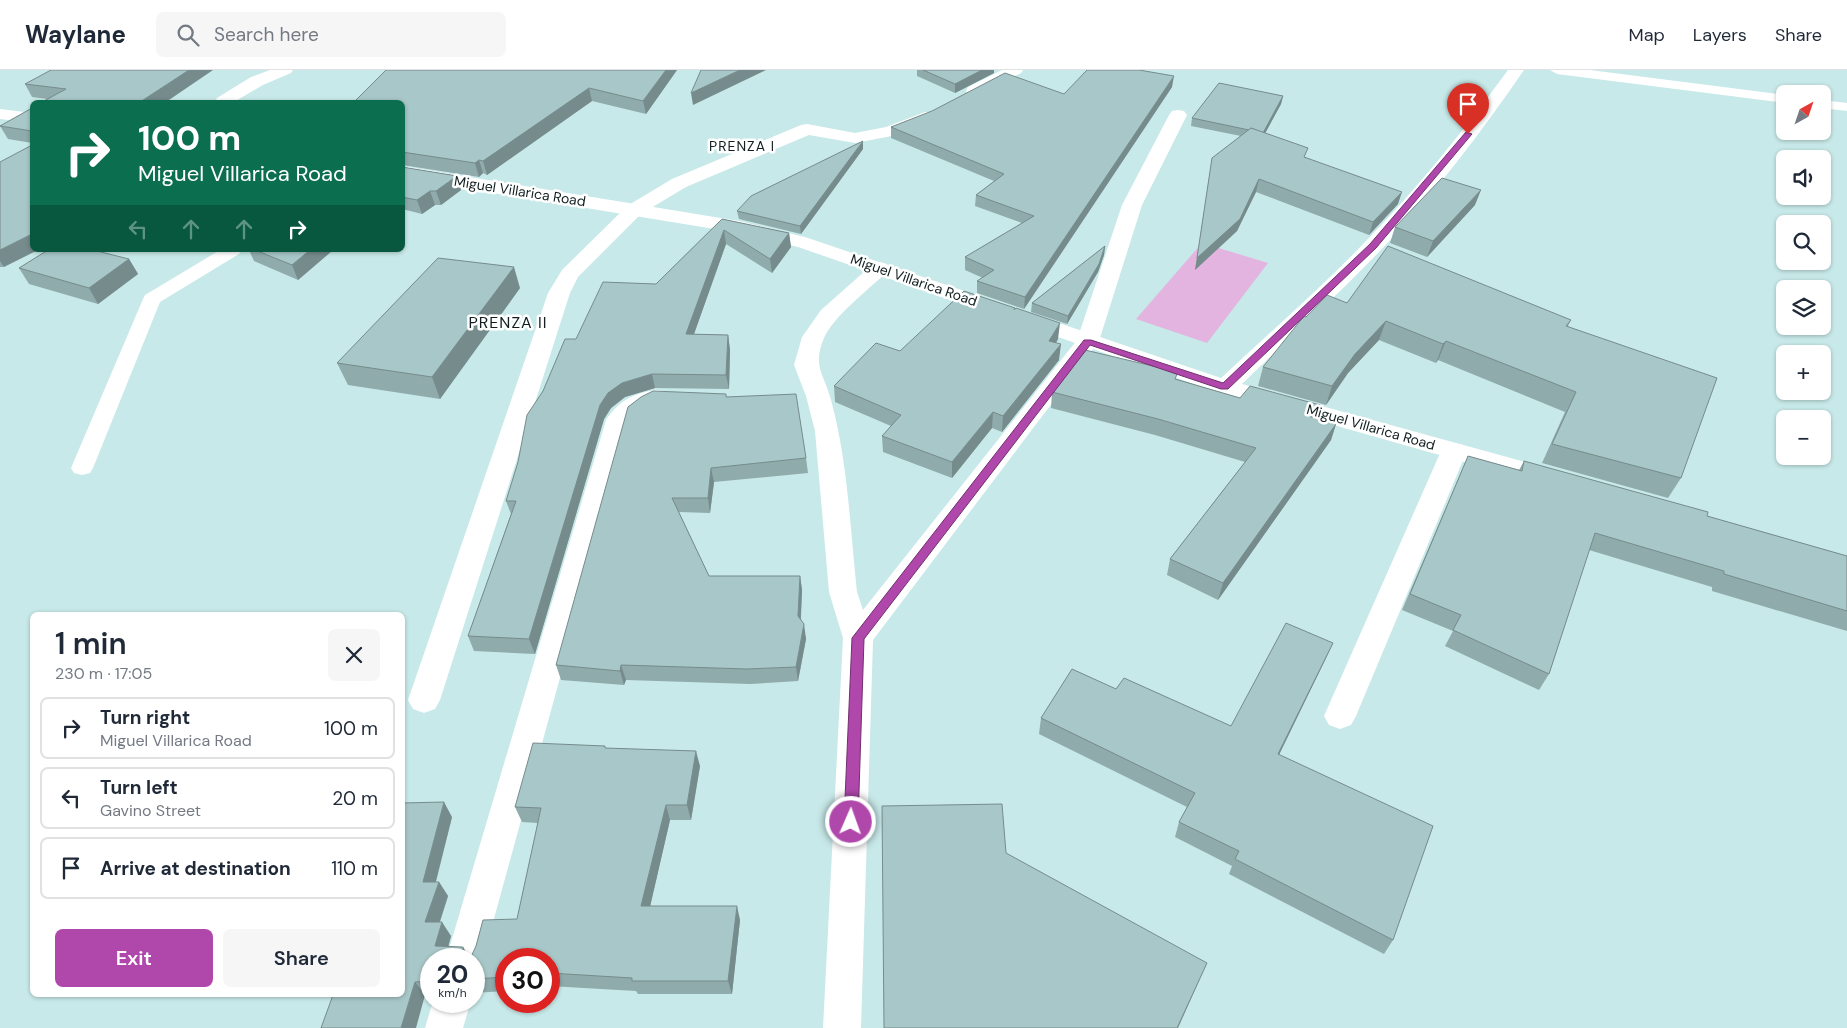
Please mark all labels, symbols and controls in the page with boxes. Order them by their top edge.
search box [156,12,506,57]
text: Waylane [25,19,126,50]
icon: search [174,21,202,49]
text: Search here [214,22,319,47]
text: Map [1629,23,1665,47]
text: Layers [1693,23,1747,47]
text: Share [1775,23,1822,47]
pin [1447,83,1489,134]
north arrow [1776,85,1831,140]
map controls [1776,85,1831,465]
icon: arrive [1454,90,1482,118]
text: 100 m [138,115,241,161]
icon: right [55,120,120,185]
district label: PRENZA I [709,137,775,155]
button: sound [1776,150,1831,205]
text: Miguel Villarica Road [138,159,347,188]
street label: Miguel Villarica Road [453,172,587,210]
icon: left [124,215,152,243]
icon: ahead [177,215,205,243]
icon: ahead [230,215,258,243]
icon: right [283,215,311,243]
button: search [1776,215,1831,270]
street label: Miguel Villarica Road [848,250,980,310]
button: layers [1776,280,1831,335]
district label: PRENZA II [469,312,547,333]
button: + [1776,345,1831,400]
street label: Miguel Villarica Road [1305,400,1437,454]
button: − [1776,410,1831,465]
text: 1 min [55,624,127,663]
button: close [328,629,380,681]
text: 230 m · 17:05 [55,663,152,684]
text: Turn right [100,705,190,730]
icon: right [57,714,85,742]
text: 100 m [324,716,378,741]
text: Miguel Villarica Road [100,730,252,751]
text: Turn left [100,775,178,800]
icon: left [57,784,85,812]
text: 20 m [332,786,378,811]
position arrow [824,795,876,847]
text: Gavino Street [100,800,201,821]
icon: arrive [57,854,85,882]
text: Arrive at destination [100,856,291,881]
text: 110 m [331,856,378,881]
button: Exit [55,929,213,987]
button: Share [223,929,380,987]
speed limit sign: 30 [495,948,560,1013]
text: 20 [437,958,468,991]
text: km/h [438,985,467,1001]

